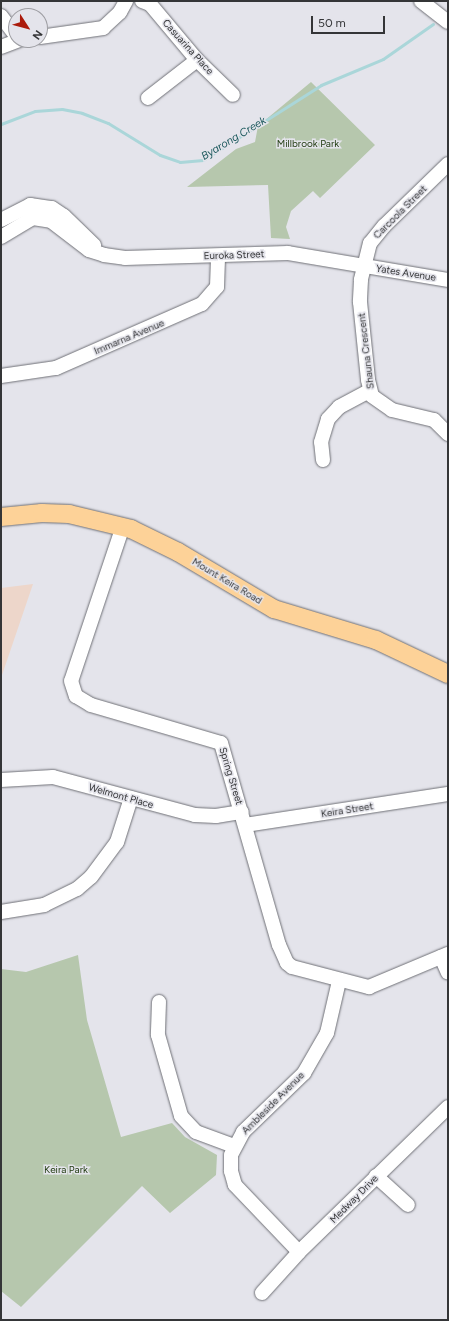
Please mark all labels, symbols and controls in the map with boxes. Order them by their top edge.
north arrow [8,8,48,48]
scale bar [313,8,387,34]
text: 50 m [318,16,346,30]
street label: Casuarina Place [160,17,216,77]
text: N [30,27,45,42]
water label: Byarong Creek [199,114,269,164]
park label: Millbrook Park [277,138,339,150]
street label: Carcoola Street [371,183,429,241]
street label: Euroka Street [203,248,265,262]
street label: Yates Avenue [375,262,437,284]
street label: Shauna Crescent [355,312,377,390]
street label: Immarna Avenue [92,317,166,357]
street label: Mount Keira Road [190,555,264,607]
street label: Spring Street [217,746,245,806]
street label: Welmont Place [87,781,155,811]
street label: Keira Street [320,800,374,820]
street label: Ambleside Avenue [239,1069,307,1137]
park label: Keira Park [44,1164,88,1176]
street label: Medway Drive [327,1172,381,1226]

